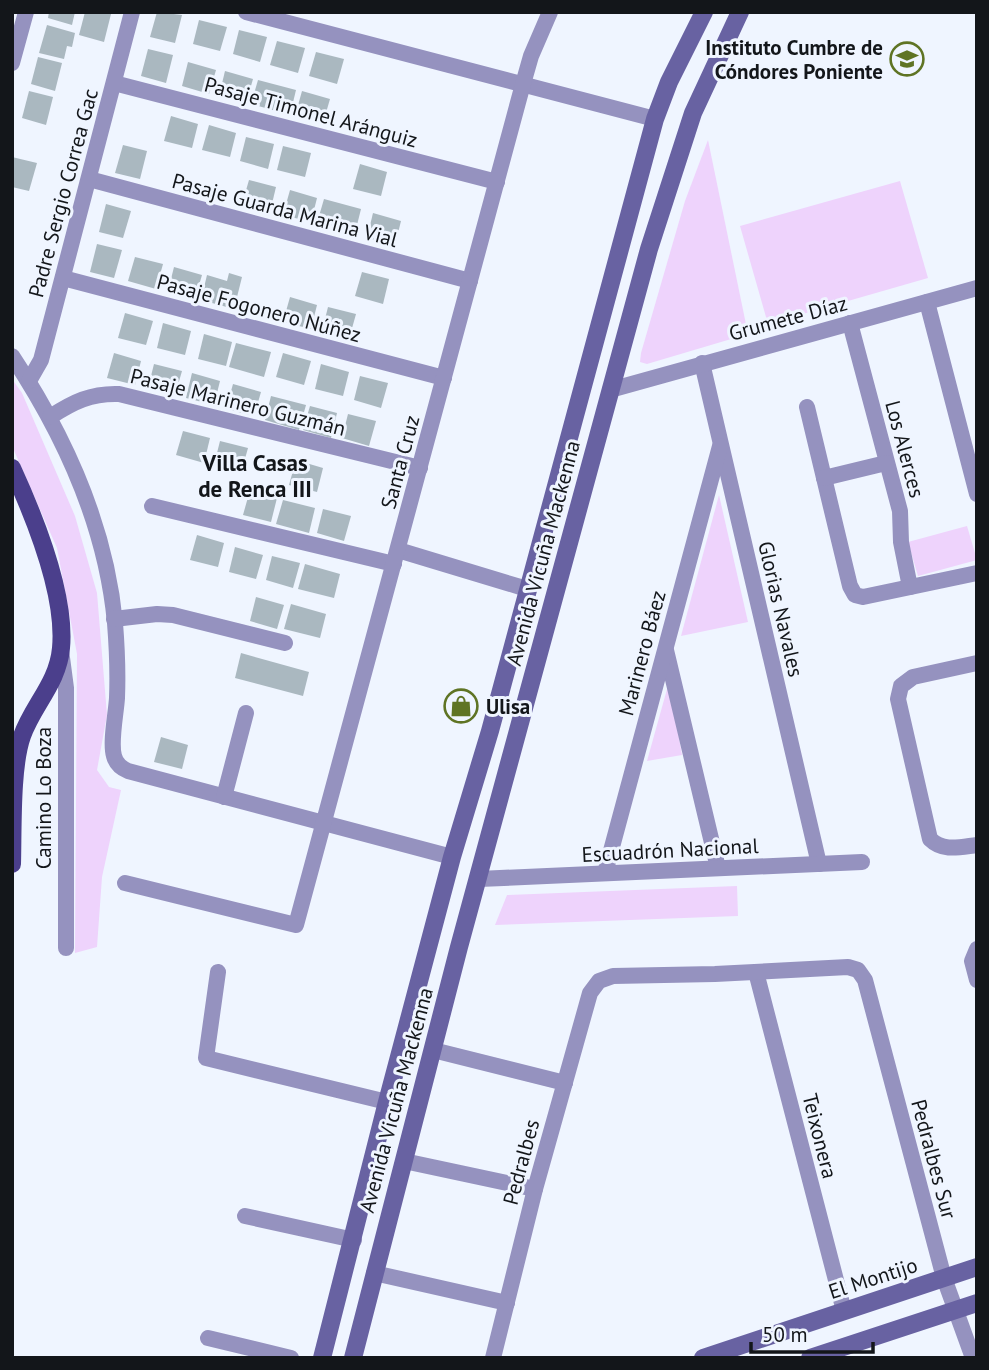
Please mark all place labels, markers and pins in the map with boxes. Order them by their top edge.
place label: Instituto Cumbre de Cóndores Poniente [705,34,883,85]
school or university icon: Instituto Cumbre de Cóndores Poniente [888,40,926,78]
shop icon: Ulisa [442,687,480,725]
place label: Ulisa [486,693,530,720]

